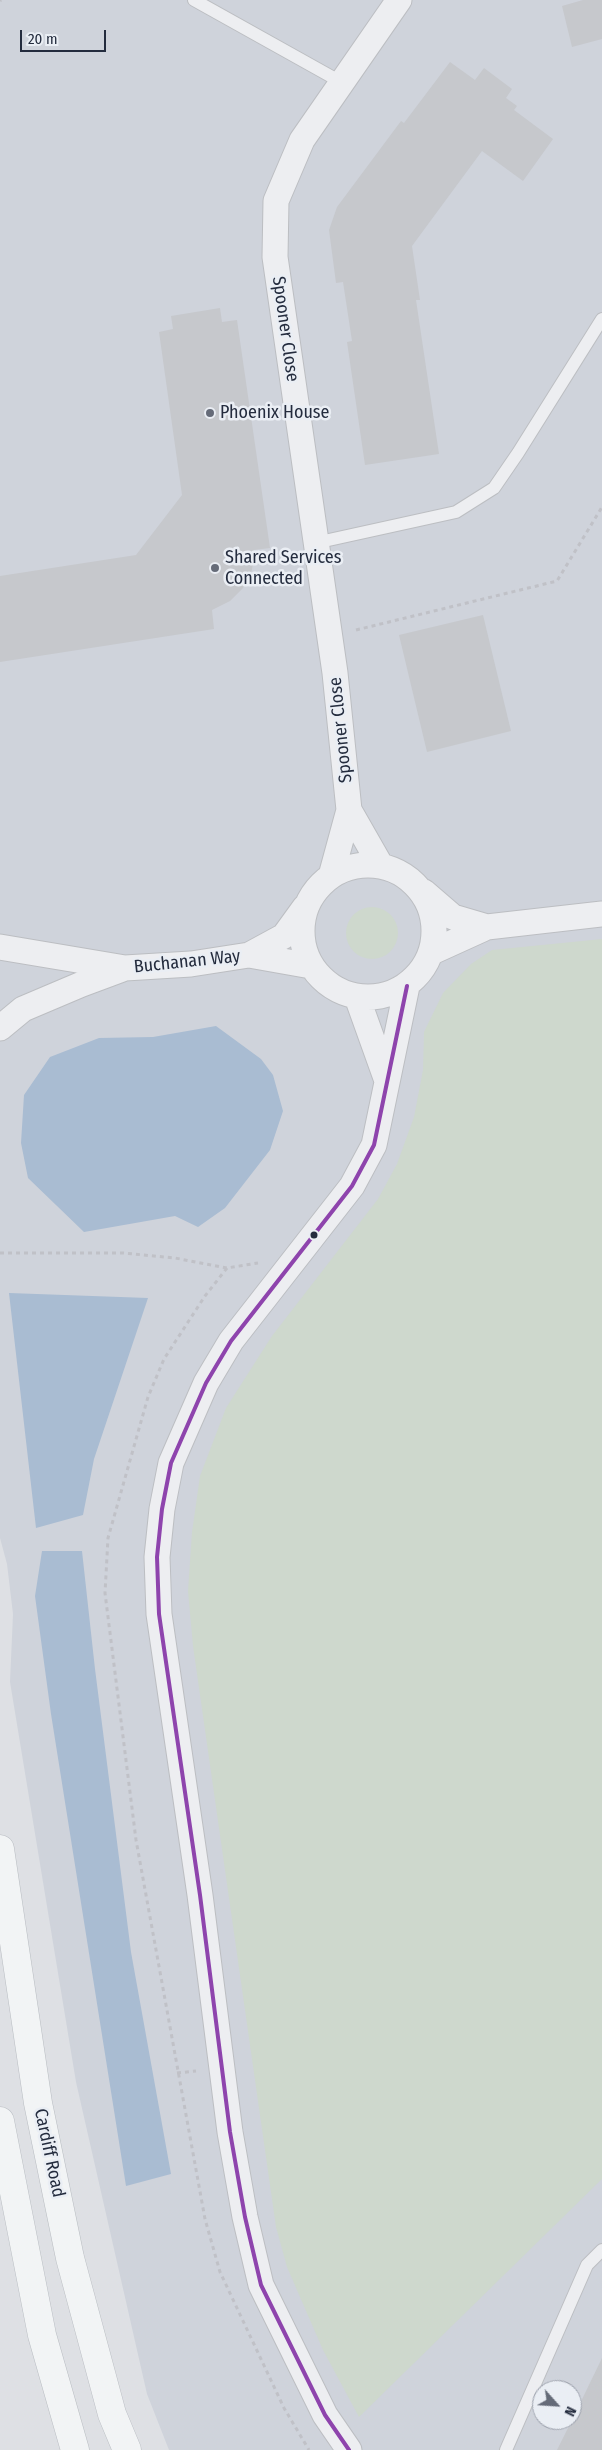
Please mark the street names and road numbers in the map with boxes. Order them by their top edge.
street label: Spooner Close [267,275,303,383]
street label: Spooner Close [325,676,357,784]
street label: Buchanan Way [133,946,241,978]
street label: Cardiff Road [29,2107,69,2199]

